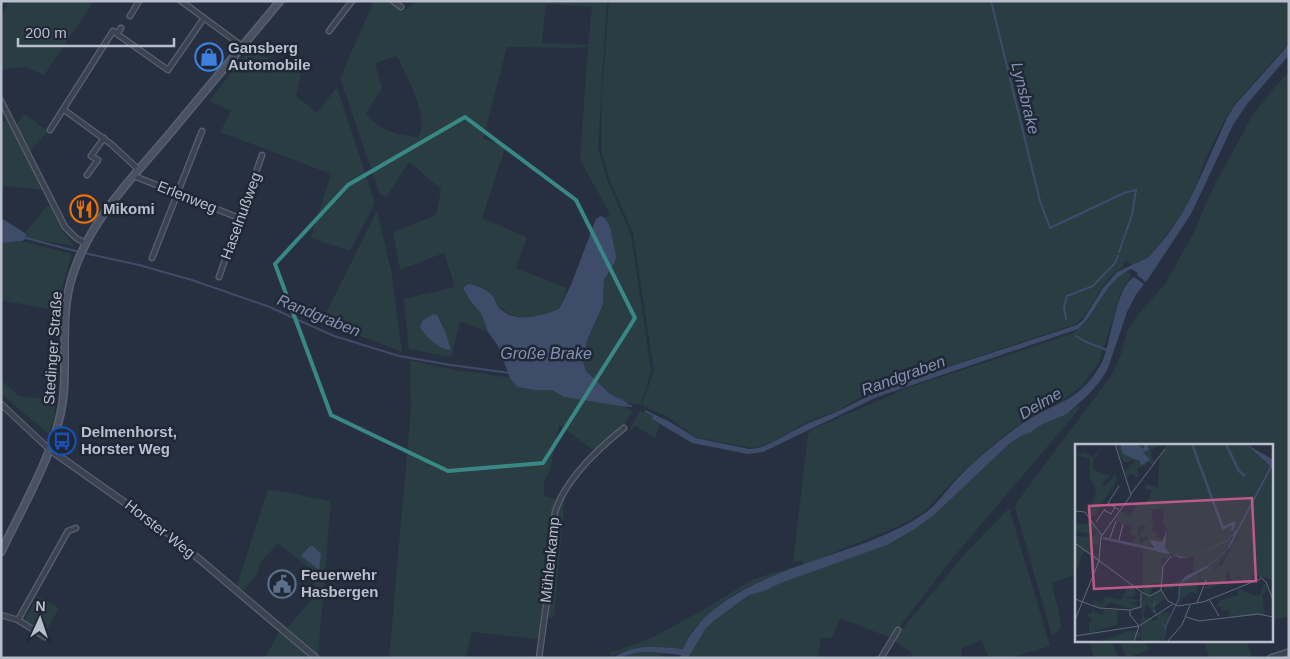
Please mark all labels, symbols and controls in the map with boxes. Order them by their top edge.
scale bar [18,15,174,47]
text: 200 m [25,24,67,41]
place label: Gansberg Automobile [228,39,311,73]
shop icon: Gansberg Automobile [194,42,224,72]
water label: Lynsbrake [1008,60,1043,136]
street label: Haselnußweg [217,170,264,262]
street label: Erlenweg [155,177,219,216]
restaurant icon: Mikomi [69,194,99,224]
place label: Mikomi [103,200,155,217]
street label: Stedinger Straße [40,291,65,405]
water label: Randgraben [275,291,363,340]
water label: Große Brake [500,345,592,362]
water label: Randgraben [859,352,948,399]
water label: Delme [1016,384,1065,422]
place label: Delmenhorst, Horster Weg [81,423,177,457]
bus stop icon: Delmenhorst, Horster Weg [47,426,77,456]
inset map [1075,444,1272,642]
street label: Horster Weg [122,496,199,561]
street label: Mühlenkamp [537,516,562,604]
place label: Feuerwehr Hasbergen [301,566,379,600]
public building icon: Feuerwehr Hasbergen [267,569,297,599]
north arrow [15,594,65,644]
text: N [35,598,46,614]

